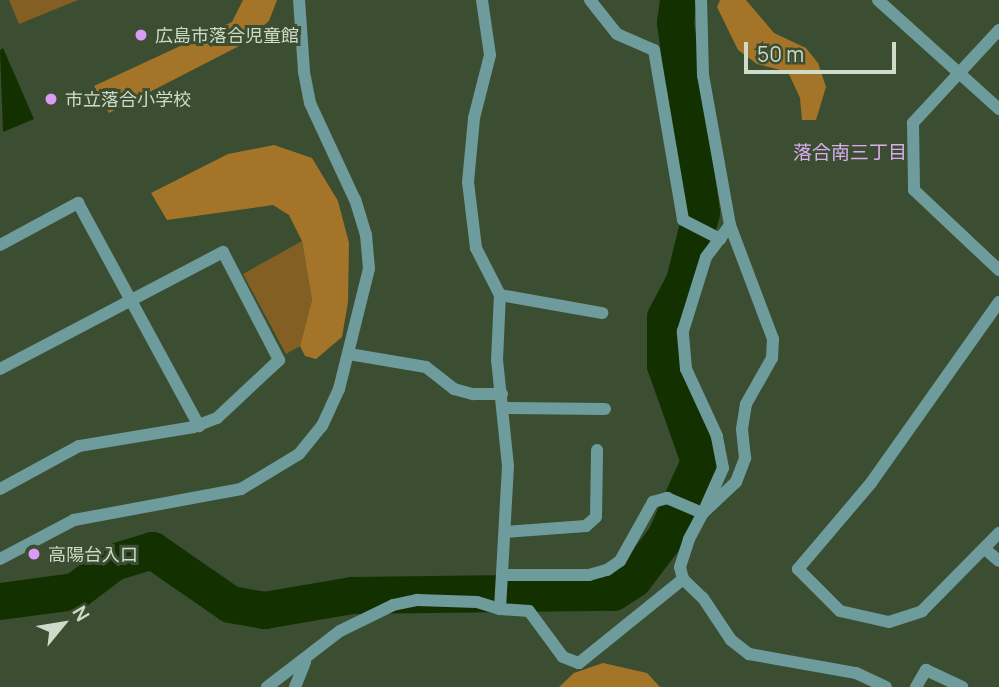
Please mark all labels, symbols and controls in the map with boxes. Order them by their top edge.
place label: 広島市落合児童館 [155,24,299,46]
marker: 広島市落合児童館 [133,27,149,43]
scale bar [747,28,899,72]
text: 50 m [757,40,804,68]
place label: 市立落合小学校 [65,88,191,110]
marker: 市立落合小学校 [43,91,59,107]
district label: 落合南三丁目 [793,142,907,164]
place label: 高陽台入口 [48,543,138,565]
marker: 高陽台入口 [26,546,42,562]
north arrow [28,589,98,659]
text: N [67,601,96,626]

